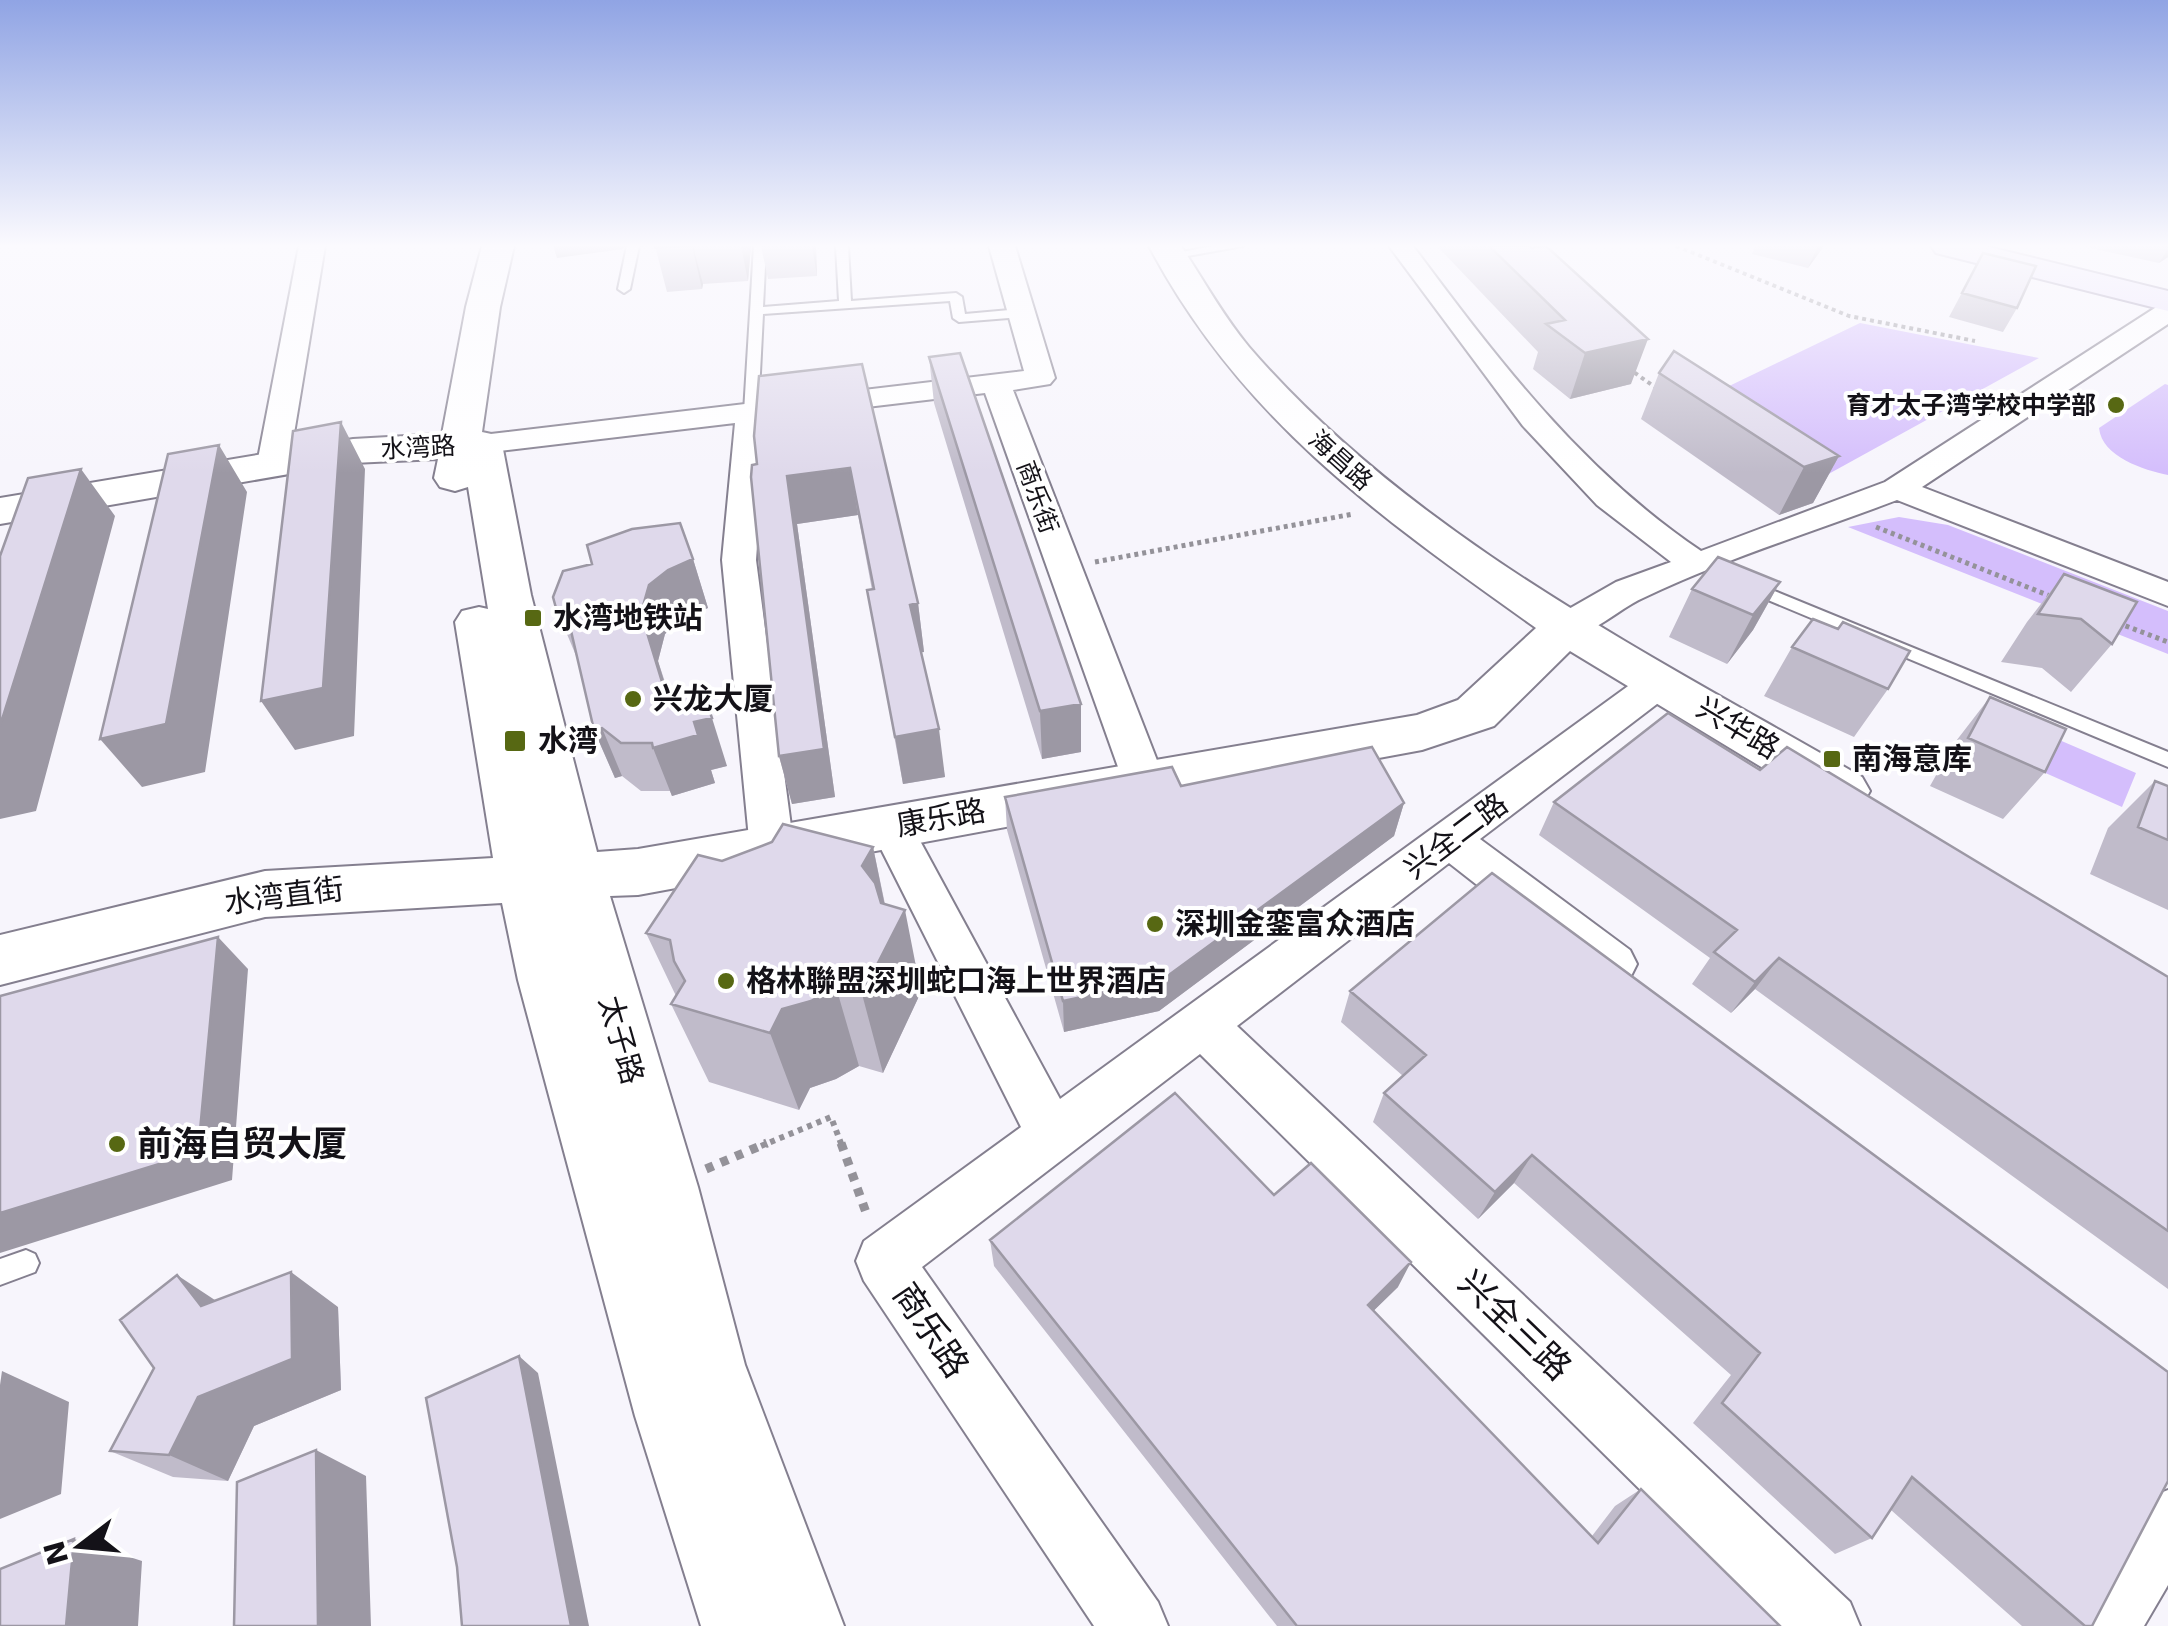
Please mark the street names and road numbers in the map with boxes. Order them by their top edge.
street label: 海昌路 [1303,424,1378,496]
street label: 水湾路 [380,431,456,464]
street label: 商乐街 [1011,457,1064,537]
street label: 兴华路 [1691,689,1786,766]
street label: 兴全二路 [1397,786,1514,886]
street label: 康乐路 [894,792,988,843]
street label: 水湾直街 [222,871,346,920]
street label: 太子路 [592,992,651,1088]
street label: 兴全三路 [1451,1262,1579,1388]
street label: 商乐路 [885,1275,977,1385]

